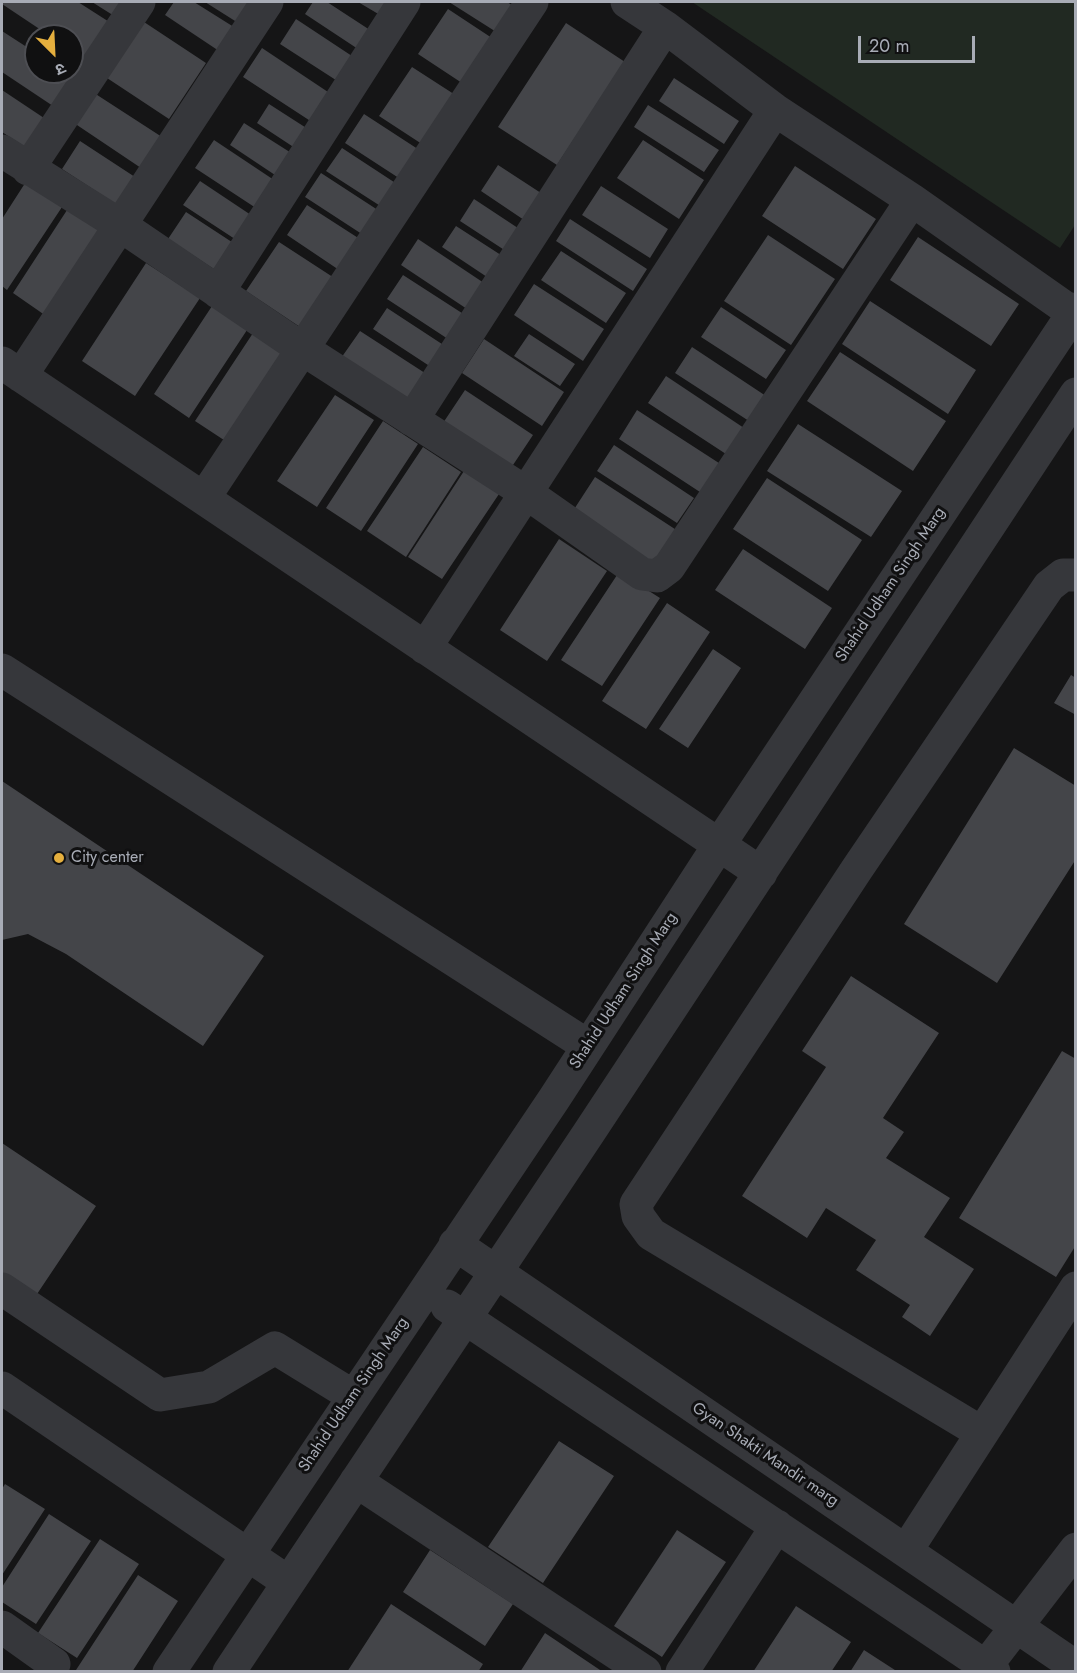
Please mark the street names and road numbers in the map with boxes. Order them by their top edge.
street label: Shahid Udham Singh Marg [832,504,950,666]
street label: Shahid Udham Singh Marg [566,909,682,1073]
street label: Shahid Udham Singh Marg [295,1314,413,1476]
street label: Gyan Shakti Mandir marg [688,1399,842,1511]

